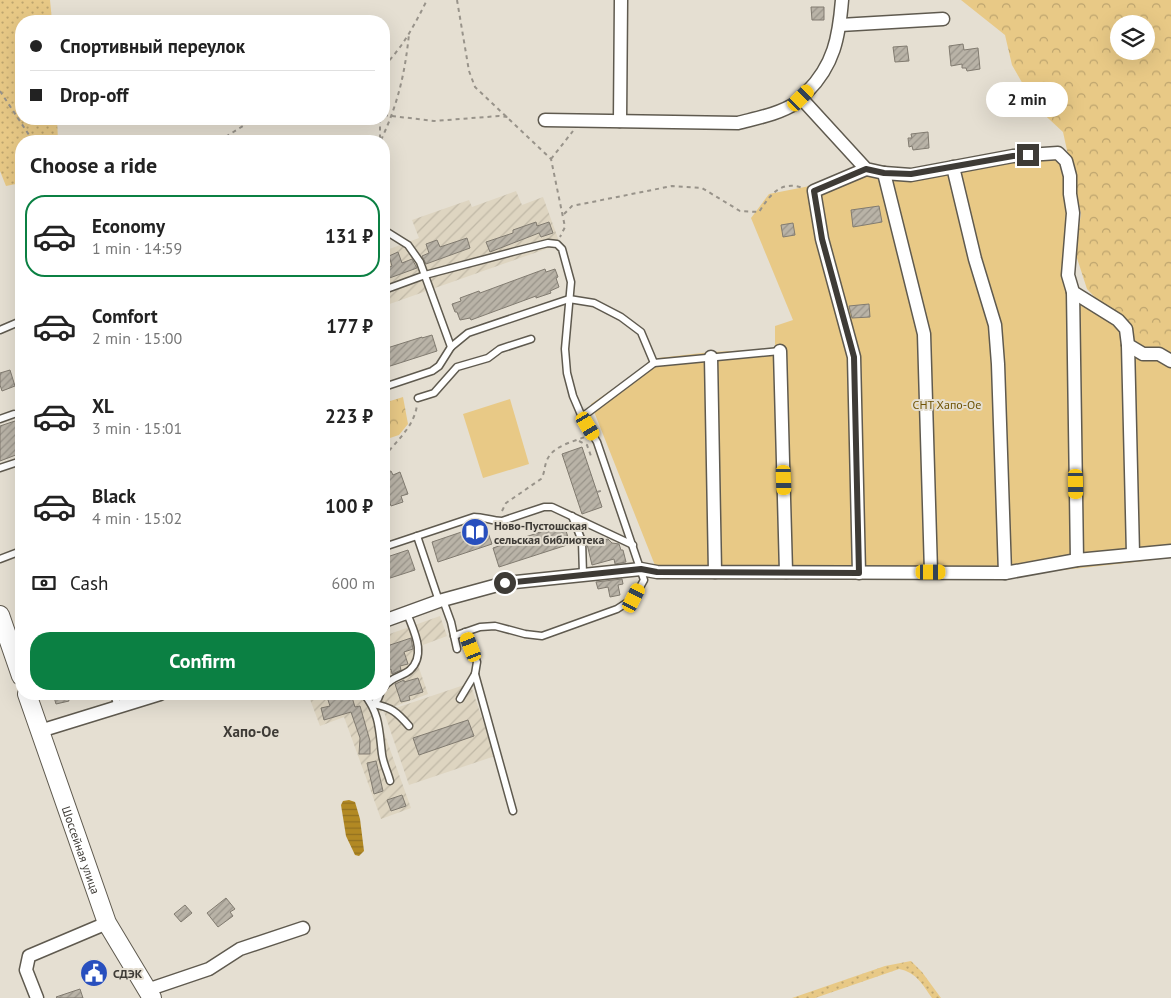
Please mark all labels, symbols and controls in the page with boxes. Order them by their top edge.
map controls [1110,15,1155,60]
button: layers [1110,15,1155,60]
text: Спортивный переулок [60,34,245,58]
car [785,82,816,114]
callout: 2 min [987,82,1069,118]
text: Drop-off [60,83,128,107]
text: 2 min [1007,89,1047,109]
route end [1017,144,1039,166]
text: Choose a ride [30,151,157,179]
icon: car [32,214,77,259]
text: Economy [92,214,165,238]
text: 131 ₽ [325,224,373,248]
text: 1 min · 14:59 [92,238,182,258]
icon: car [32,304,77,349]
text: Comfort [92,304,158,328]
text: 177 ₽ [326,314,373,338]
text: 2 min · 15:00 [92,328,182,348]
icon: car [32,394,77,439]
text: XL [92,394,114,418]
park label: СНТ Хапо-Ое [913,397,981,412]
text: 223 ₽ [325,404,373,428]
car [573,409,602,443]
text: 3 min · 15:01 [92,418,182,438]
car [775,465,792,495]
car [1068,469,1083,499]
icon: car [32,484,77,529]
text: Black [92,484,136,508]
text: 100 ₽ [325,494,373,518]
text: 4 min · 15:02 [92,508,182,528]
library icon: Ново-Пустошская сельская библиотека [460,517,490,547]
place label: Ново-Пустошская сельская библиотека [494,518,604,547]
car [916,565,946,580]
icon: cash [30,569,58,597]
text: Cash [70,571,108,595]
route start [494,572,516,594]
text: 600 m [332,573,375,593]
car [620,581,647,615]
car [458,630,483,664]
button: Confirm [30,632,375,690]
district label: Хапо-Ое [223,722,279,741]
street label: Шоссейная улица [59,804,104,896]
public building icon: СДЭК [79,958,109,988]
place label: СДЭК [113,966,143,981]

